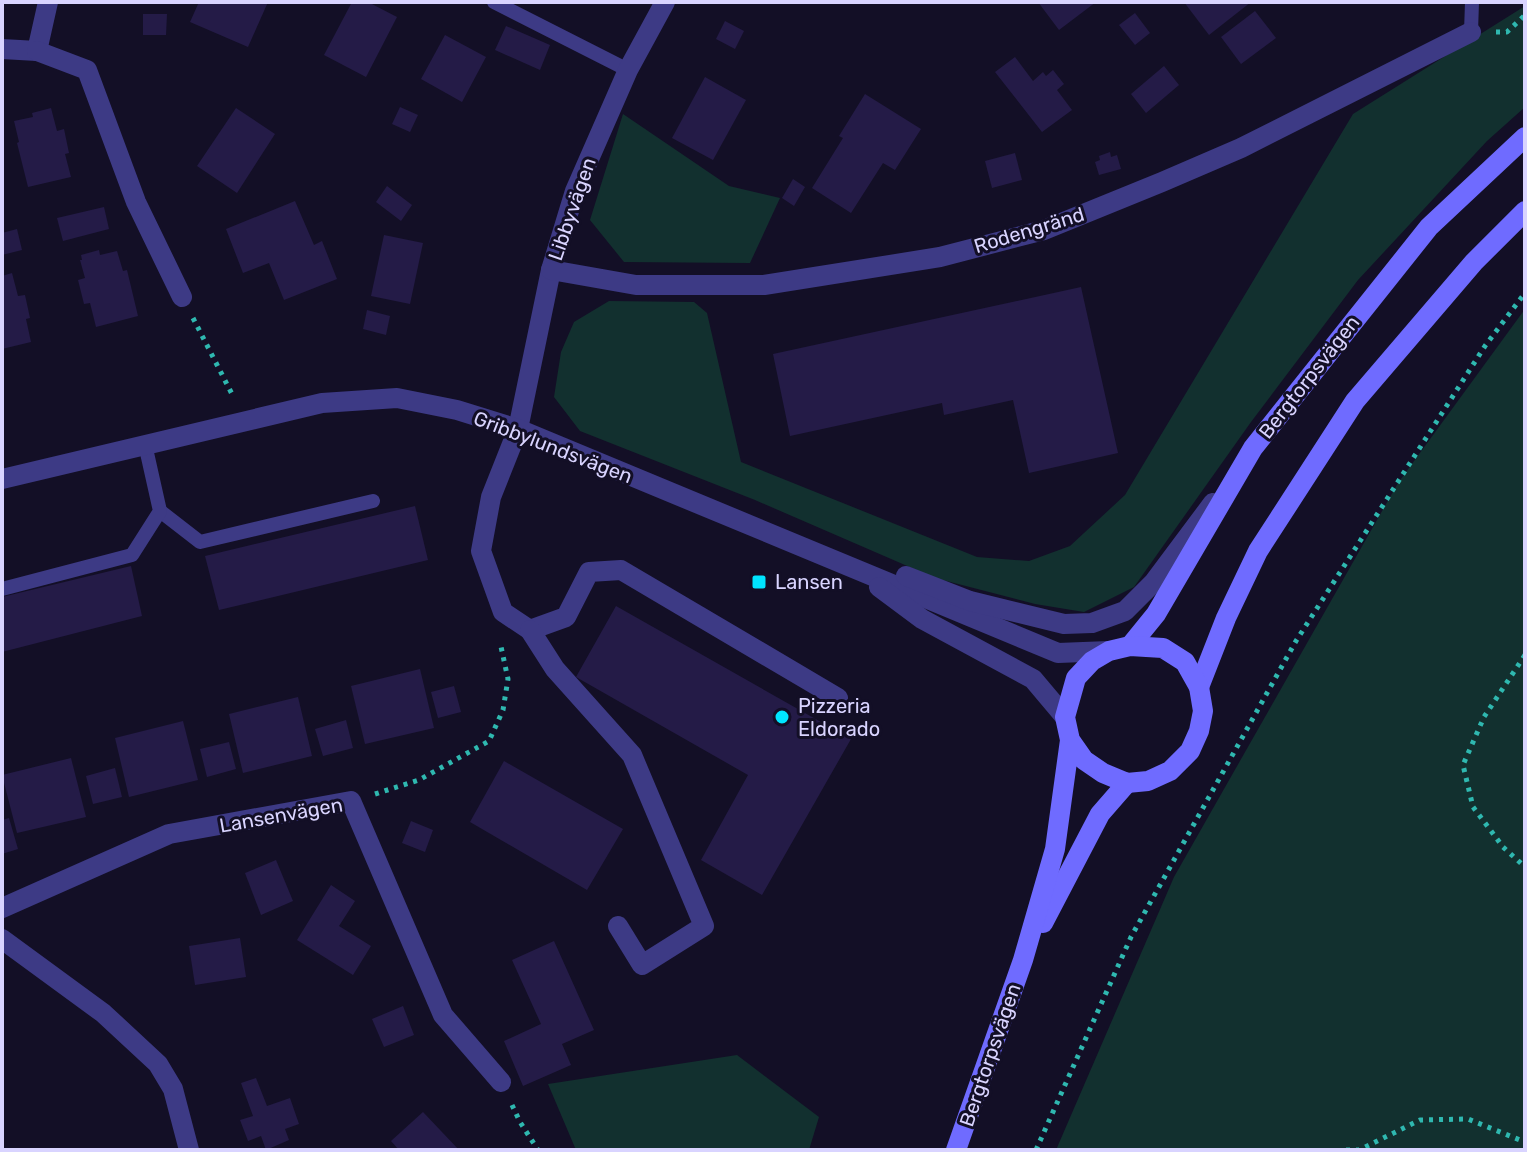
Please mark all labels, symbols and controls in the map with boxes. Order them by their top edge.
street label: Libbyvägen [543,154,601,264]
street label: Rodengränd [971,202,1087,258]
street label: Bergtorpsvägen [1254,311,1364,443]
street label: Gribbylundsvägen [470,406,636,488]
place label: Lansen [775,570,843,594]
marker: Lansen [750,573,768,591]
place label: Pizzeria Eldorado [798,694,880,741]
marker: Pizzeria Eldorado [773,708,791,726]
street label: Lansenvägen [218,792,344,838]
street label: Bergtorpsvägen [954,980,1026,1130]

